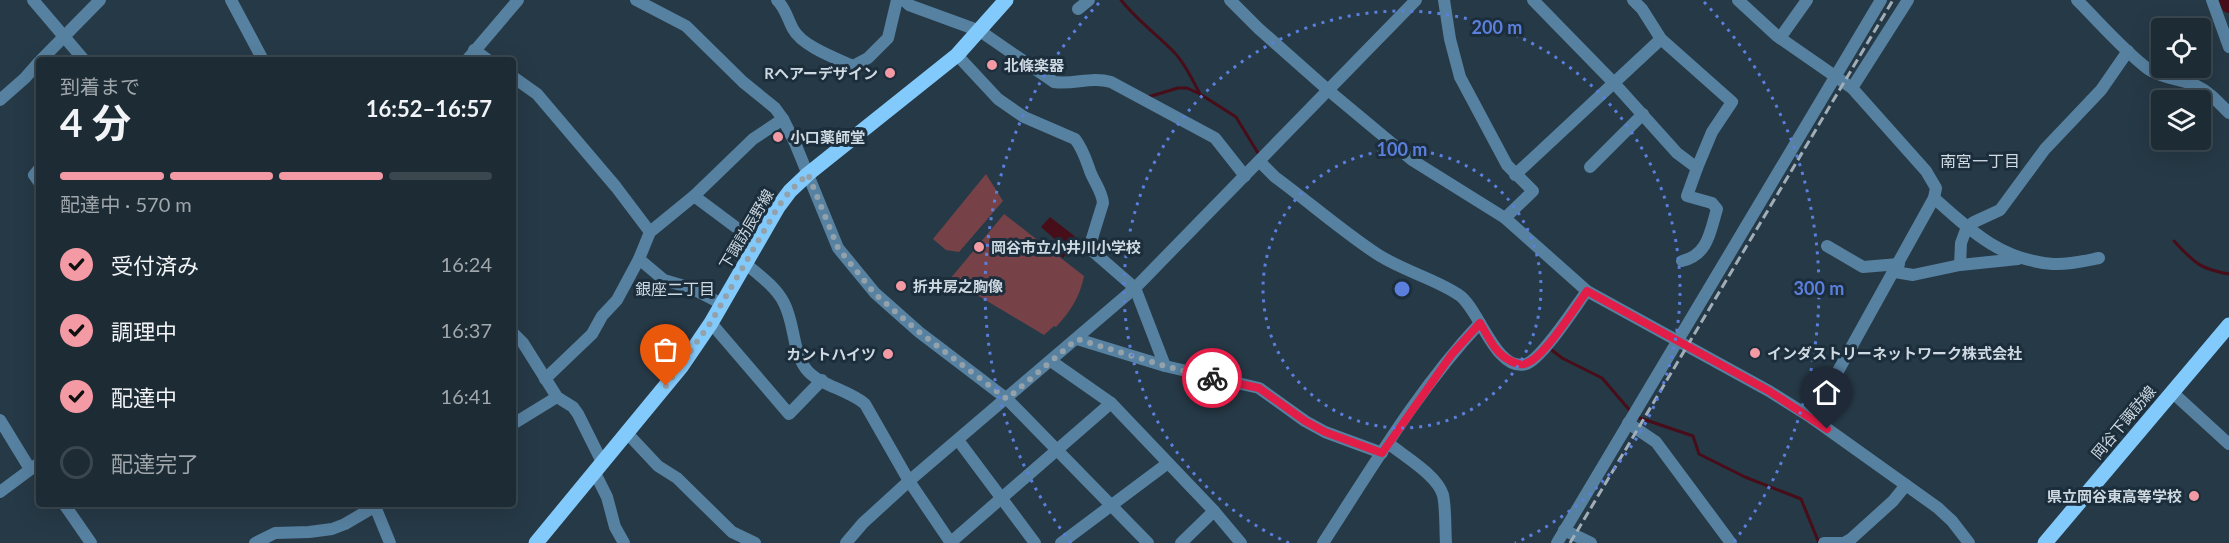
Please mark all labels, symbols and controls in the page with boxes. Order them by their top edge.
text: 200 m [1472,16,1522,38]
map controls [2151,18,2211,150]
button: locate [2151,18,2211,78]
place label: 北條楽器 [1004,56,1065,74]
marker: 北條楽器 [985,58,999,72]
place label: Rヘアーデザイン [764,64,878,82]
marker: Rヘアーデザイン [883,66,897,80]
text: 到着まで [60,74,140,98]
button: layers [2151,90,2211,150]
text: 16:52–16:57 [366,95,492,122]
text: 4 分 [60,99,131,145]
place label: 小口薬師堂 [790,128,865,146]
marker: 小口薬師堂 [771,130,785,144]
text: 100 m [1377,138,1427,160]
district label: 南宮一丁目 [1940,151,2020,170]
street label: 下諏訪辰野線 [715,186,777,272]
text: 配達中 · 570 m [60,192,192,216]
place label: 岡谷市立小井川小学校 [991,238,1141,256]
marker: 岡谷市立小井川小学校 [972,240,986,254]
icon: check [60,248,93,281]
text: 受付済み [111,252,199,279]
text: 16:24 [441,252,492,276]
place label: 折井房之胸像 [913,277,1003,295]
text: 300 m [1794,277,1844,299]
district label: 銀座二丁目 [635,279,715,298]
marker: 折井房之胸像 [894,279,908,293]
centre of rings [1392,279,1412,299]
icon: check [60,314,93,347]
text: 調理中 [111,318,177,345]
text: 16:37 [441,318,492,342]
pin [640,324,691,386]
icon: bag [649,333,682,366]
place label: インダストリーネットワーク株式会社 [1767,344,2022,362]
place label: カントハイツ [786,345,876,363]
marker: インダストリーネットワーク株式会社 [1748,346,1762,360]
marker: カントハイツ [881,347,895,361]
courier [1182,348,1242,408]
icon: bike [1196,362,1229,395]
pin [1801,367,1852,429]
icon: home [1810,376,1843,409]
icon: check [60,380,93,413]
street label: 岡谷下諏訪線 [2087,382,2159,462]
text: 配達中 [111,384,177,411]
text: 16:41 [441,384,492,408]
text: 配達完了 [111,450,199,477]
place label: 県立岡谷東高等学校 [2047,487,2182,505]
marker: 県立岡谷東高等学校 [2187,489,2201,503]

